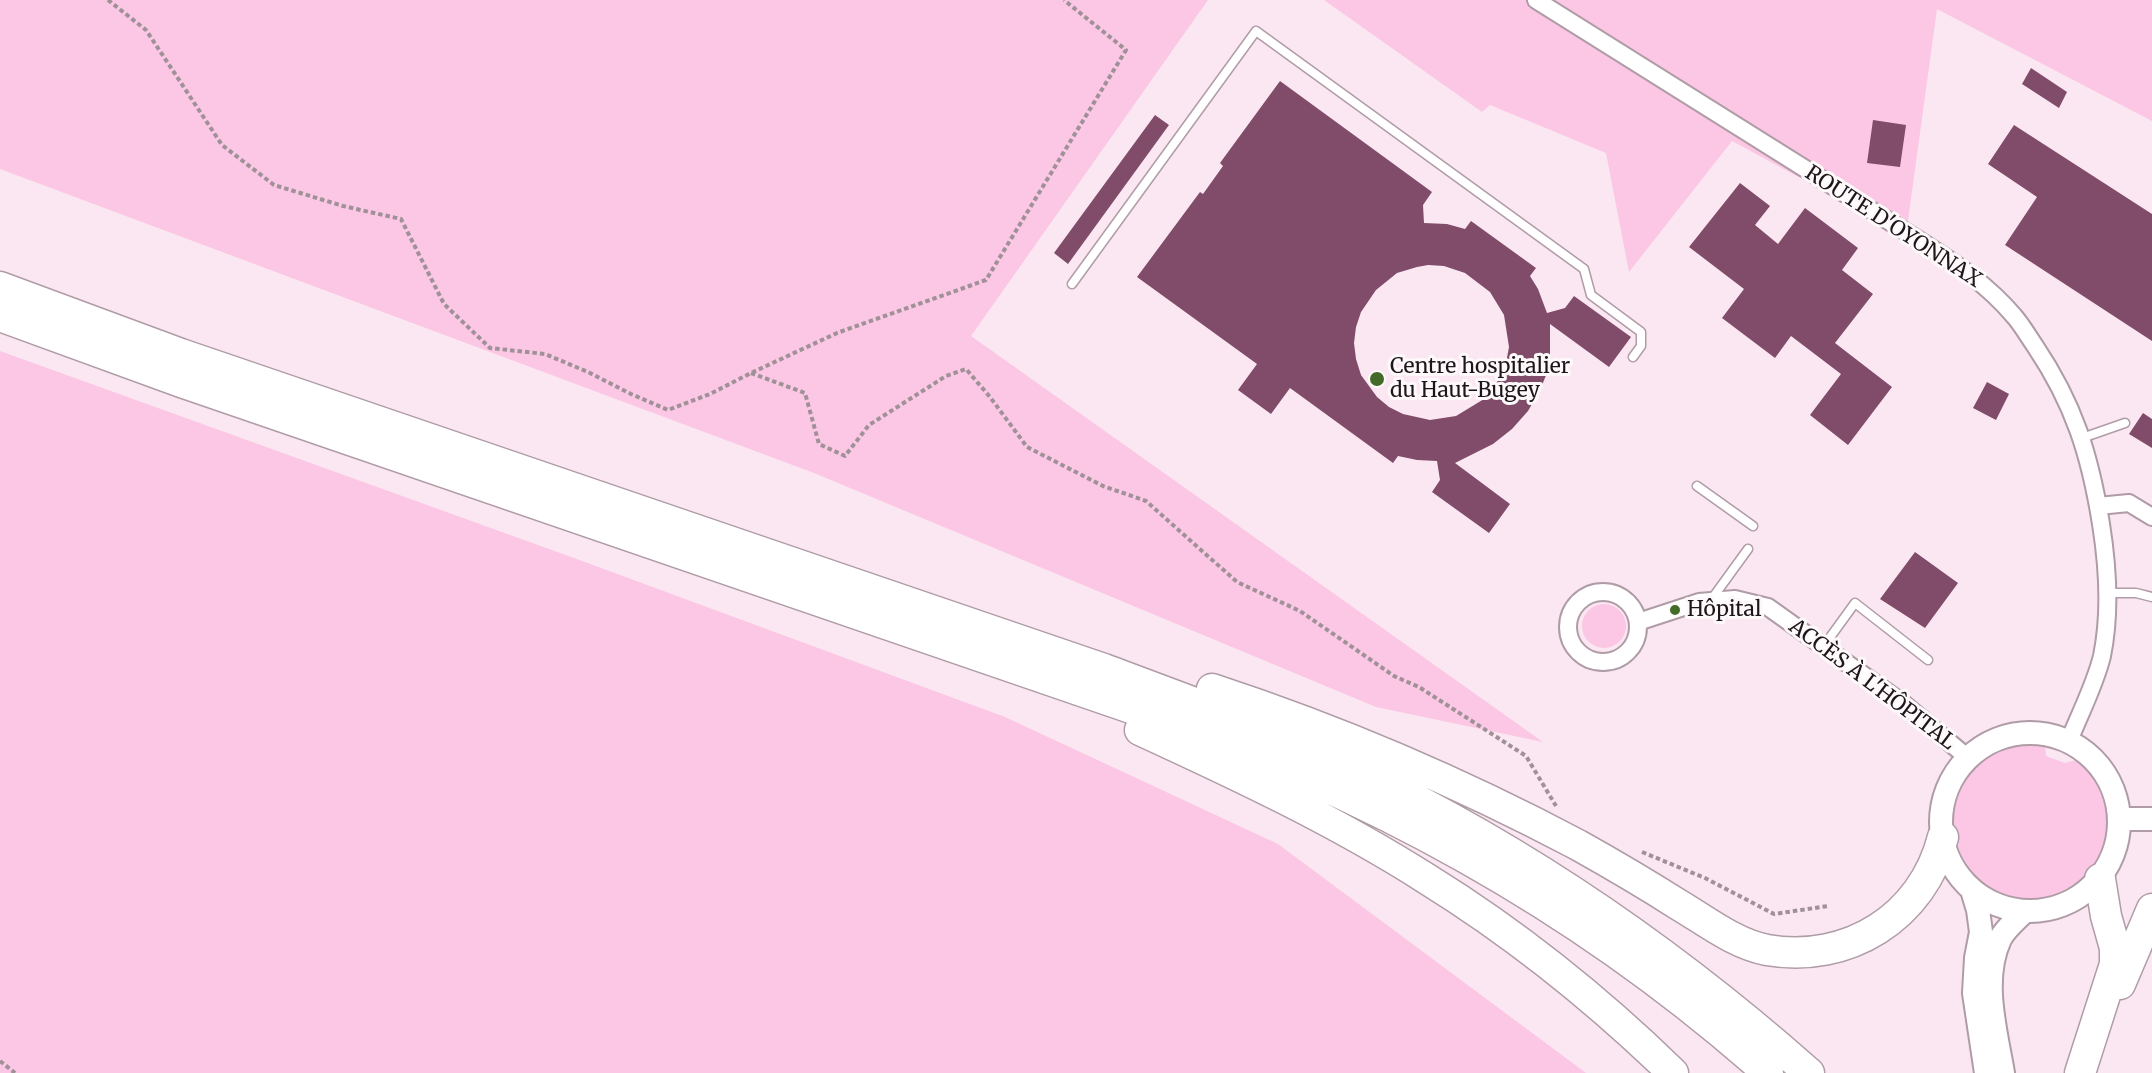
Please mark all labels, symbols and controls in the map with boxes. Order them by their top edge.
street label: ROUTE D'OYONNAX [1800,161,1986,293]
place label: Centre hospitalier du Haut-Bugey [1390,354,1570,404]
marker: Centre hospitalier du Haut-Bugey [1368,370,1386,388]
place label: Hôpital [1687,597,1761,623]
marker: Hôpital [1668,603,1682,617]
street label: ACCÈS À L'HÔPITAL [1784,614,1960,756]

